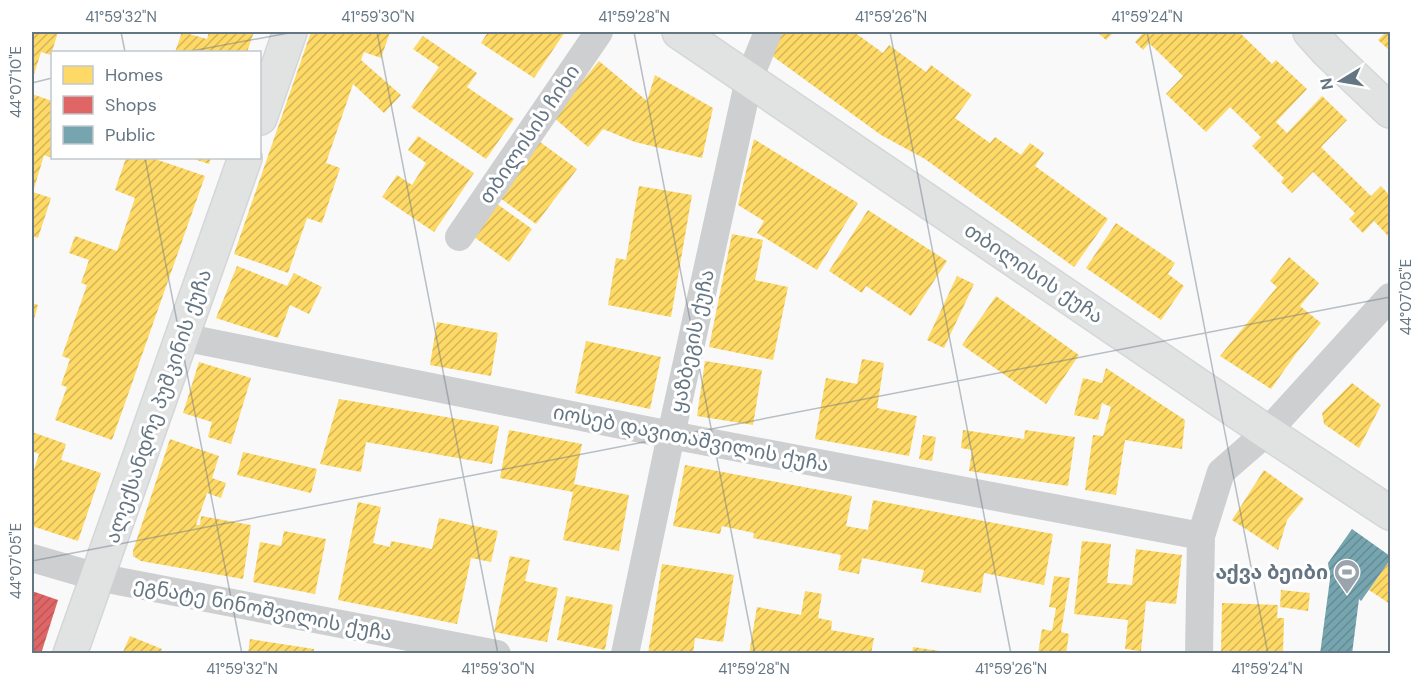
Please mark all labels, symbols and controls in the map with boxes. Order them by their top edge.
text: 41°59'32"N [85,7,157,27]
text: 41°59'30"N [341,7,415,27]
text: 41°59'28"N [598,7,670,27]
text: 41°59'26"N [855,7,927,27]
text: 41°59'24"N [1111,7,1183,27]
text: 44°07'10"E [6,46,26,118]
legend [51,51,261,159]
north arrow [1311,51,1371,111]
street label: თბილისის ჩიხი [473,59,585,209]
text: Homes [105,63,163,87]
text: N [1315,76,1338,91]
text: Shops [105,93,157,117]
text: Public [105,123,156,147]
street label: თბილისის ქუჩა [959,217,1109,329]
text: 44°07'05"E [1396,259,1416,335]
street label: ალექსანდრე პუშკინის ქუჩა [99,266,217,546]
street label: ყაზბეგის ქუჩა [664,267,720,415]
street label: იოსებ დავითაშვილის ქუჩა [551,399,831,477]
text: 44°07'05"E [6,523,26,599]
sports icon: აქვა ბეიბი [1332,557,1362,595]
place label: აქვა ბეიბი [1215,559,1328,585]
street label: ეგნატე ნინოშვილის ქუჩა [132,571,394,647]
text: 41°59'32"N [206,659,278,679]
text: 41°59'30"N [461,659,535,679]
text: 41°59'28"N [718,659,790,679]
text: 41°59'26"N [975,659,1047,679]
text: 41°59'24"N [1231,659,1303,679]

